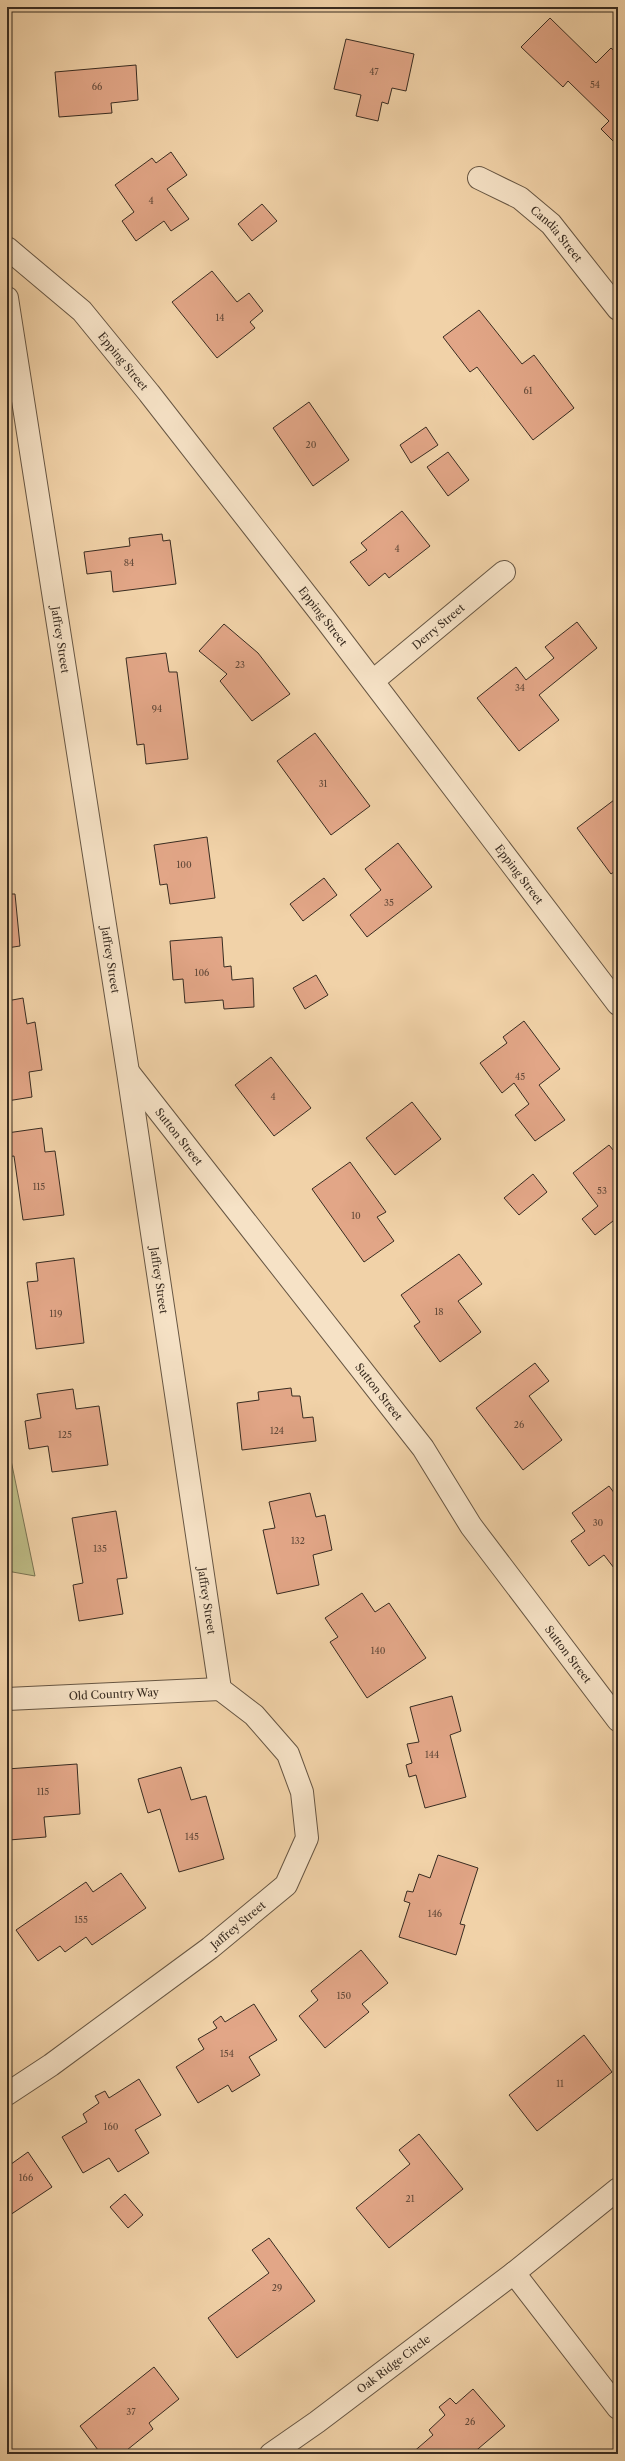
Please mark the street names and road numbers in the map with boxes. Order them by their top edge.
street label: Candia Street [528,203,585,265]
street label: Epping Street [95,329,151,394]
street label: Epping Street [296,584,350,649]
street label: Derry Street [409,601,468,653]
street label: Jaffrey Street [48,603,73,674]
street label: Epping Street [492,842,547,907]
street label: Jaffrey Street [98,924,123,995]
street label: Sutton Street [152,1105,206,1168]
street label: Jaffrey Street [147,1244,171,1315]
street label: Sutton Street [352,1360,406,1423]
street label: Jaffrey Street [195,1564,219,1635]
street label: Sutton Street [542,1623,595,1686]
street label: Old Country Way [68,1685,160,1703]
street label: Jaffrey Street [206,1898,268,1953]
street label: Oak Ridge Circle [354,2332,433,2396]

